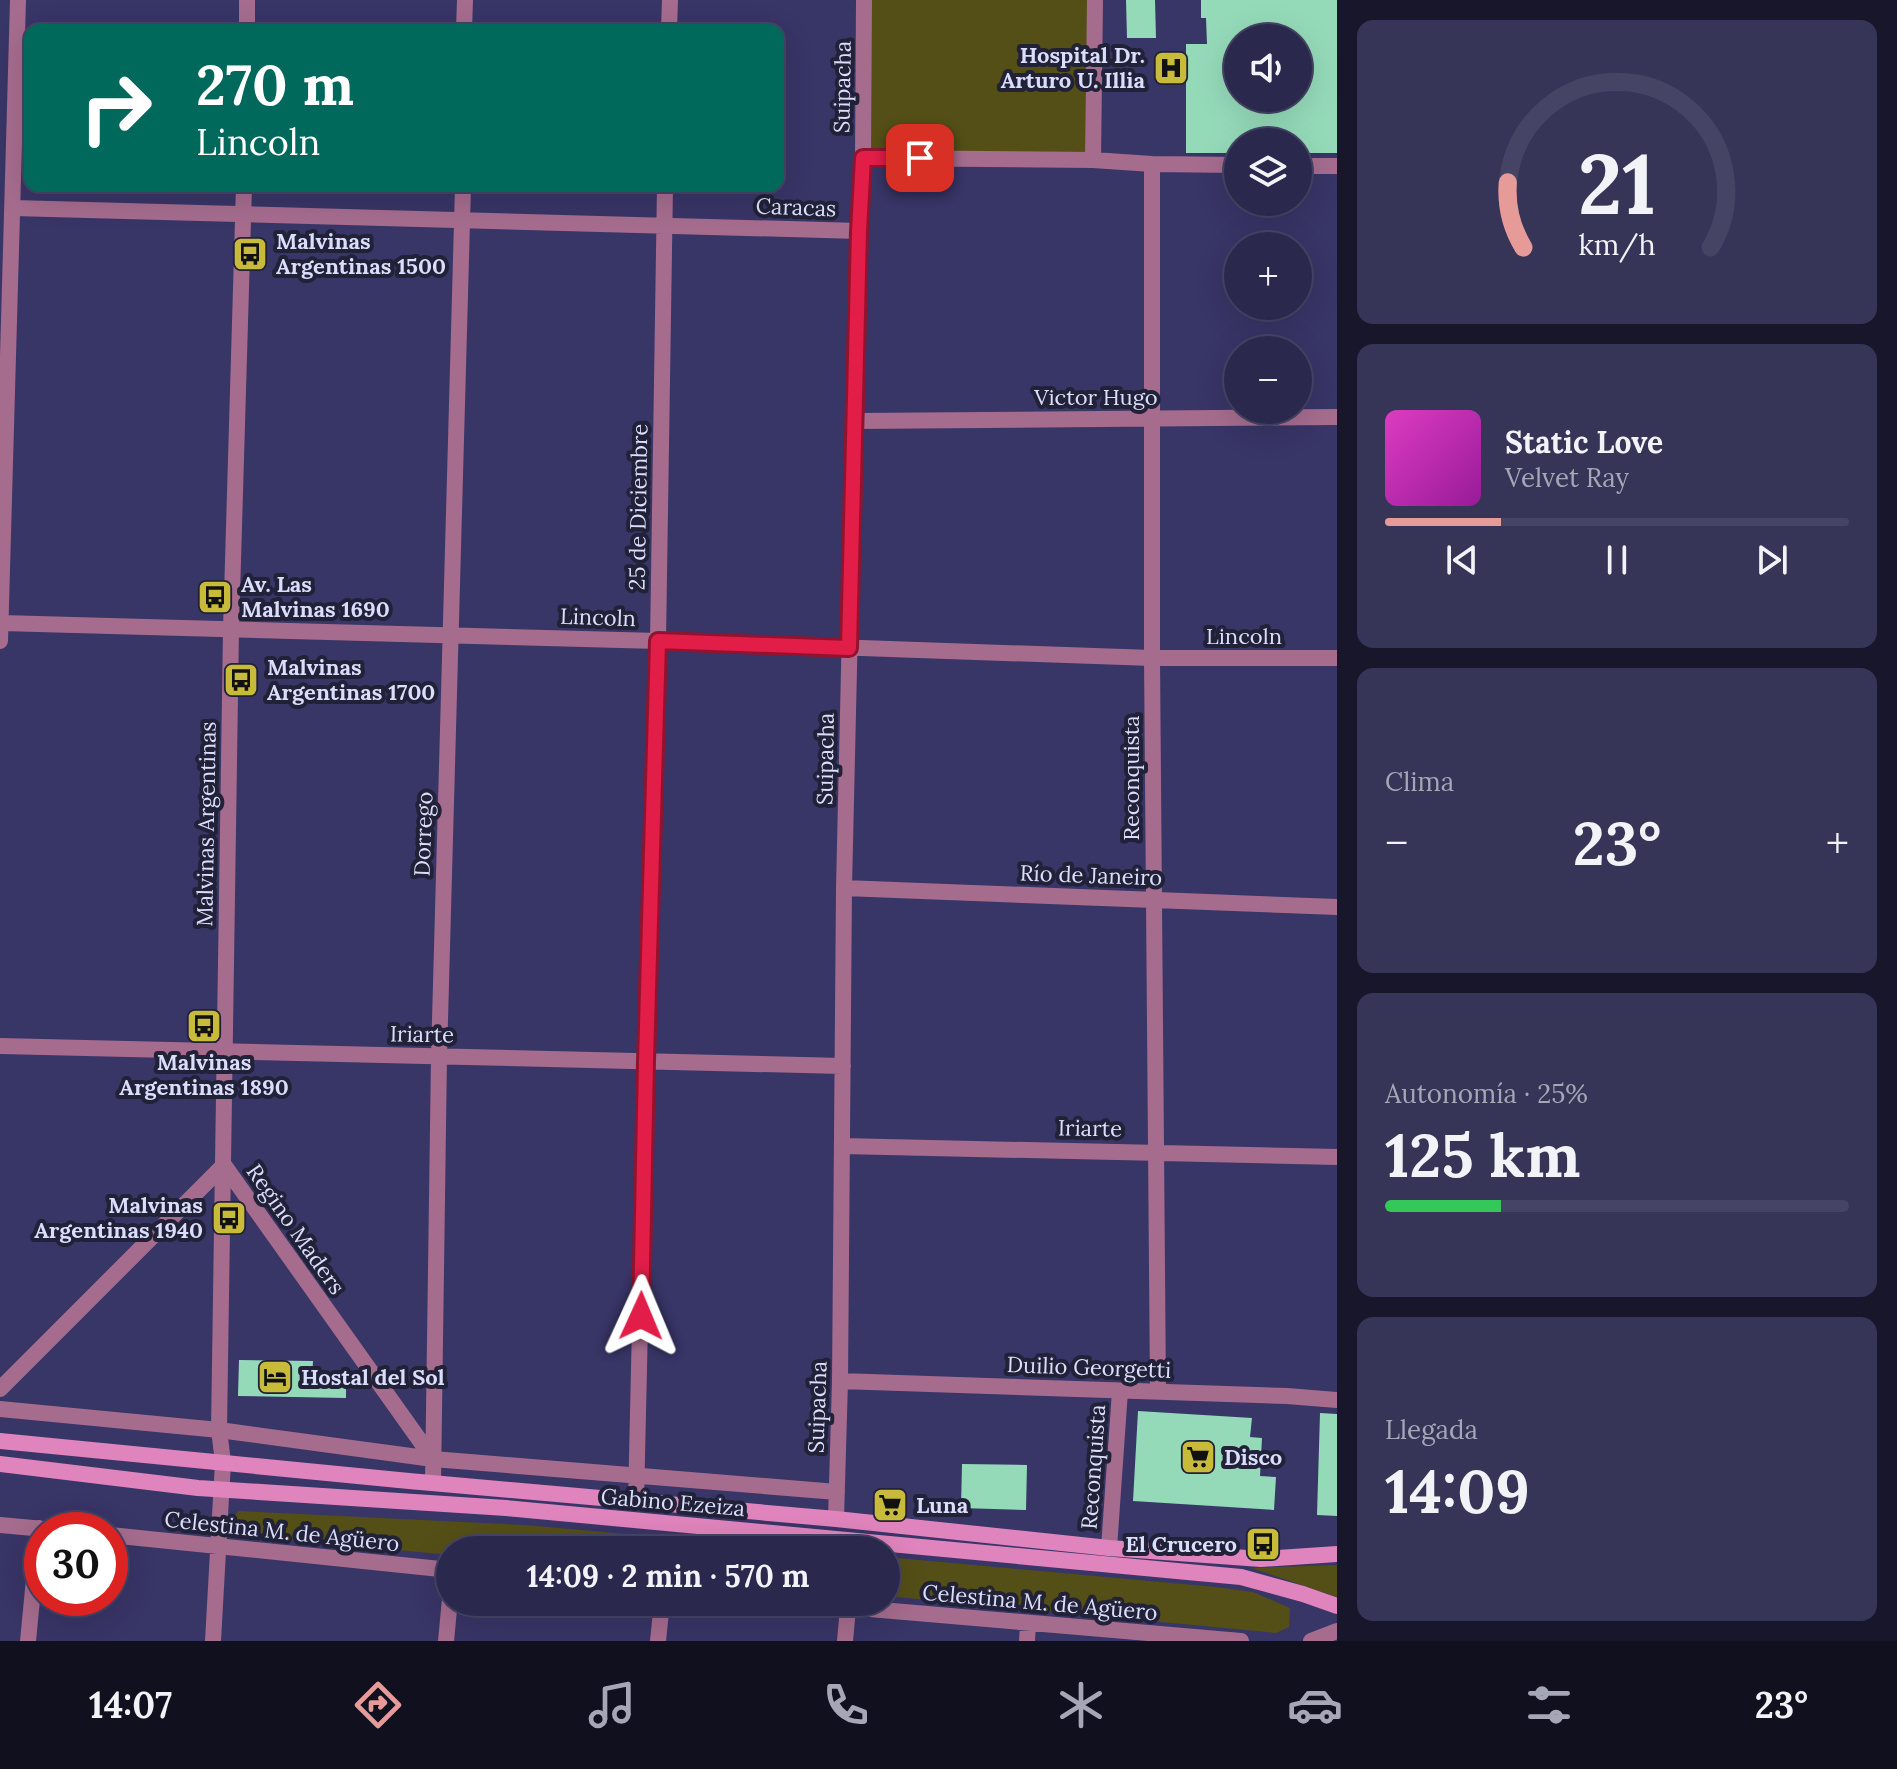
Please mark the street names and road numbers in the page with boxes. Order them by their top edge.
street label: Suipacha [827,41,857,133]
street label: Caracas [755,192,837,222]
street label: Victor Hugo [1033,383,1158,411]
street label: 25 de Diciembre [623,423,653,591]
street label: Lincoln [560,602,636,632]
street label: Lincoln [1206,622,1282,650]
street label: Suipacha [810,713,840,805]
street label: Reconquista [1117,715,1145,841]
street label: Malvinas Argentinas [190,721,222,927]
street label: Dorrego [408,791,438,877]
street label: Río de Janeiro [1019,859,1163,891]
street label: Iriarte [390,1019,455,1049]
street label: Iriarte [1058,1113,1123,1143]
street label: Regino Maders [241,1158,351,1300]
street label: Duilio Georgetti [1006,1350,1172,1384]
street label: Suipacha [801,1360,833,1454]
street label: Reconquista [1075,1404,1111,1530]
street label: Gabino Ezeiza [600,1482,746,1522]
street label: Celestina M. de Agüero [163,1505,401,1557]
street label: Celestina M. de Agüero [921,1578,1159,1626]

